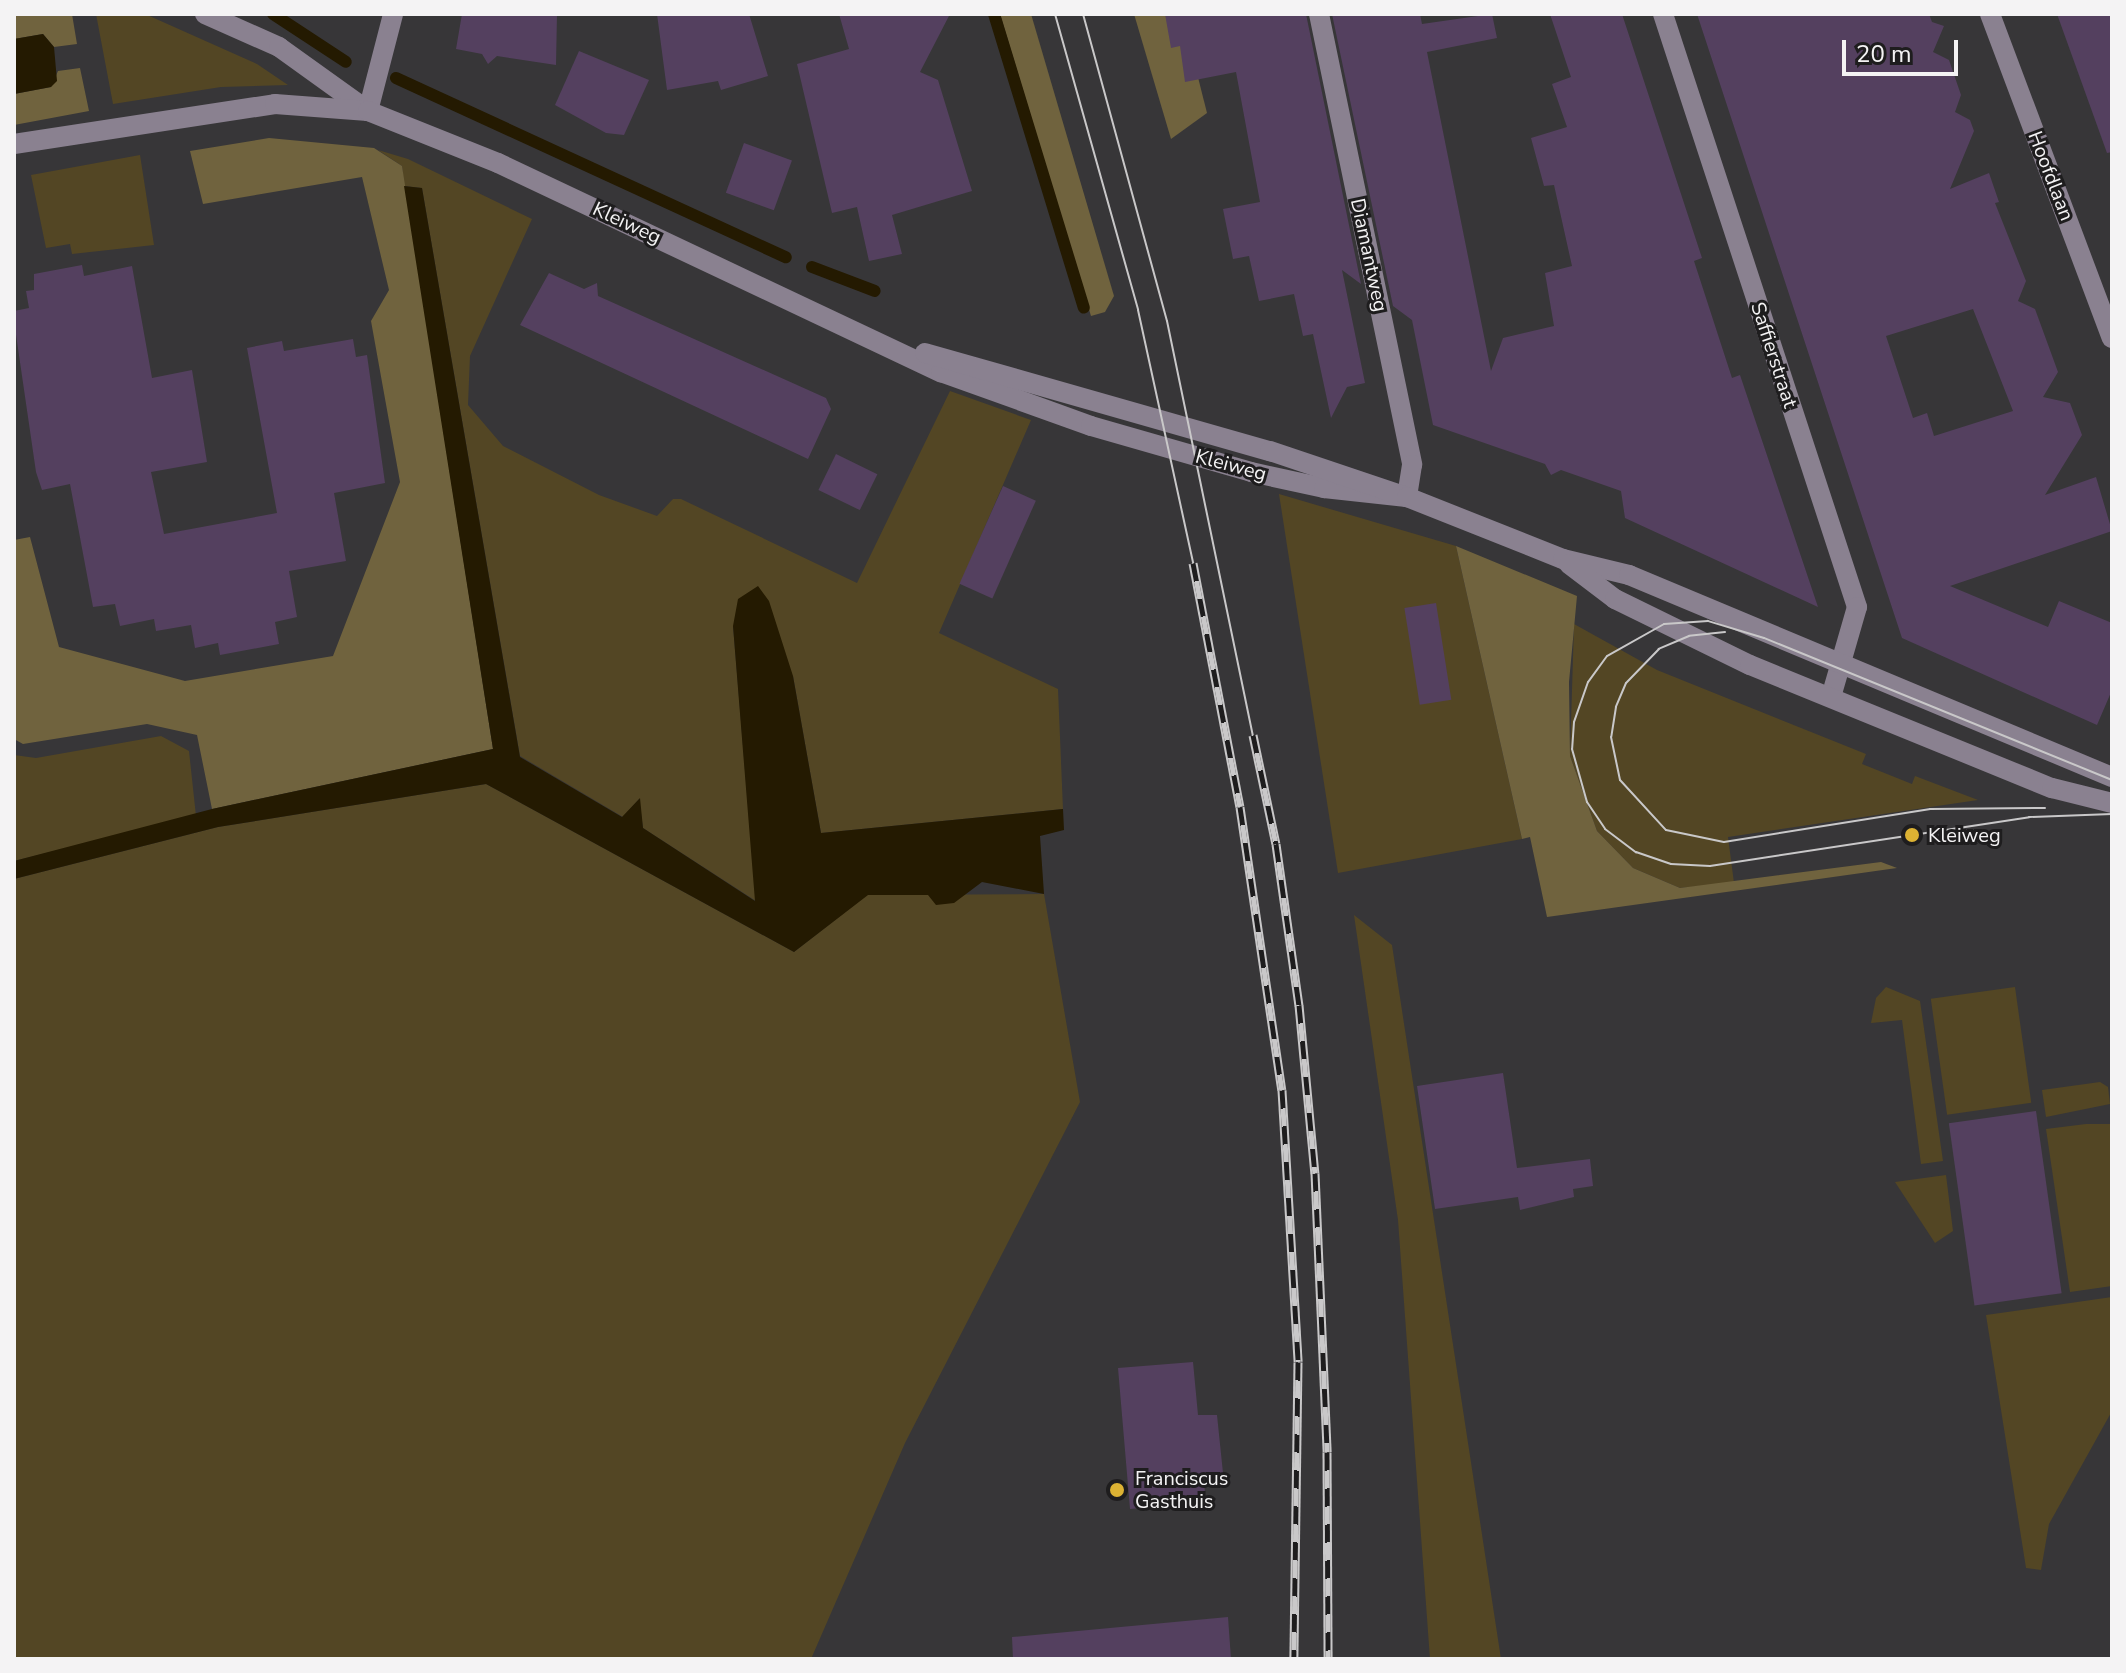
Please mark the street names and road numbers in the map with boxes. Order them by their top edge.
street label: Hoofdlaan [2023,128,2079,224]
street label: Diamantweg [1345,196,1393,314]
street label: Kleiweg [589,197,665,249]
street label: Saffierstraat [1746,299,1802,411]
street label: Kleiweg [1193,444,1269,486]

